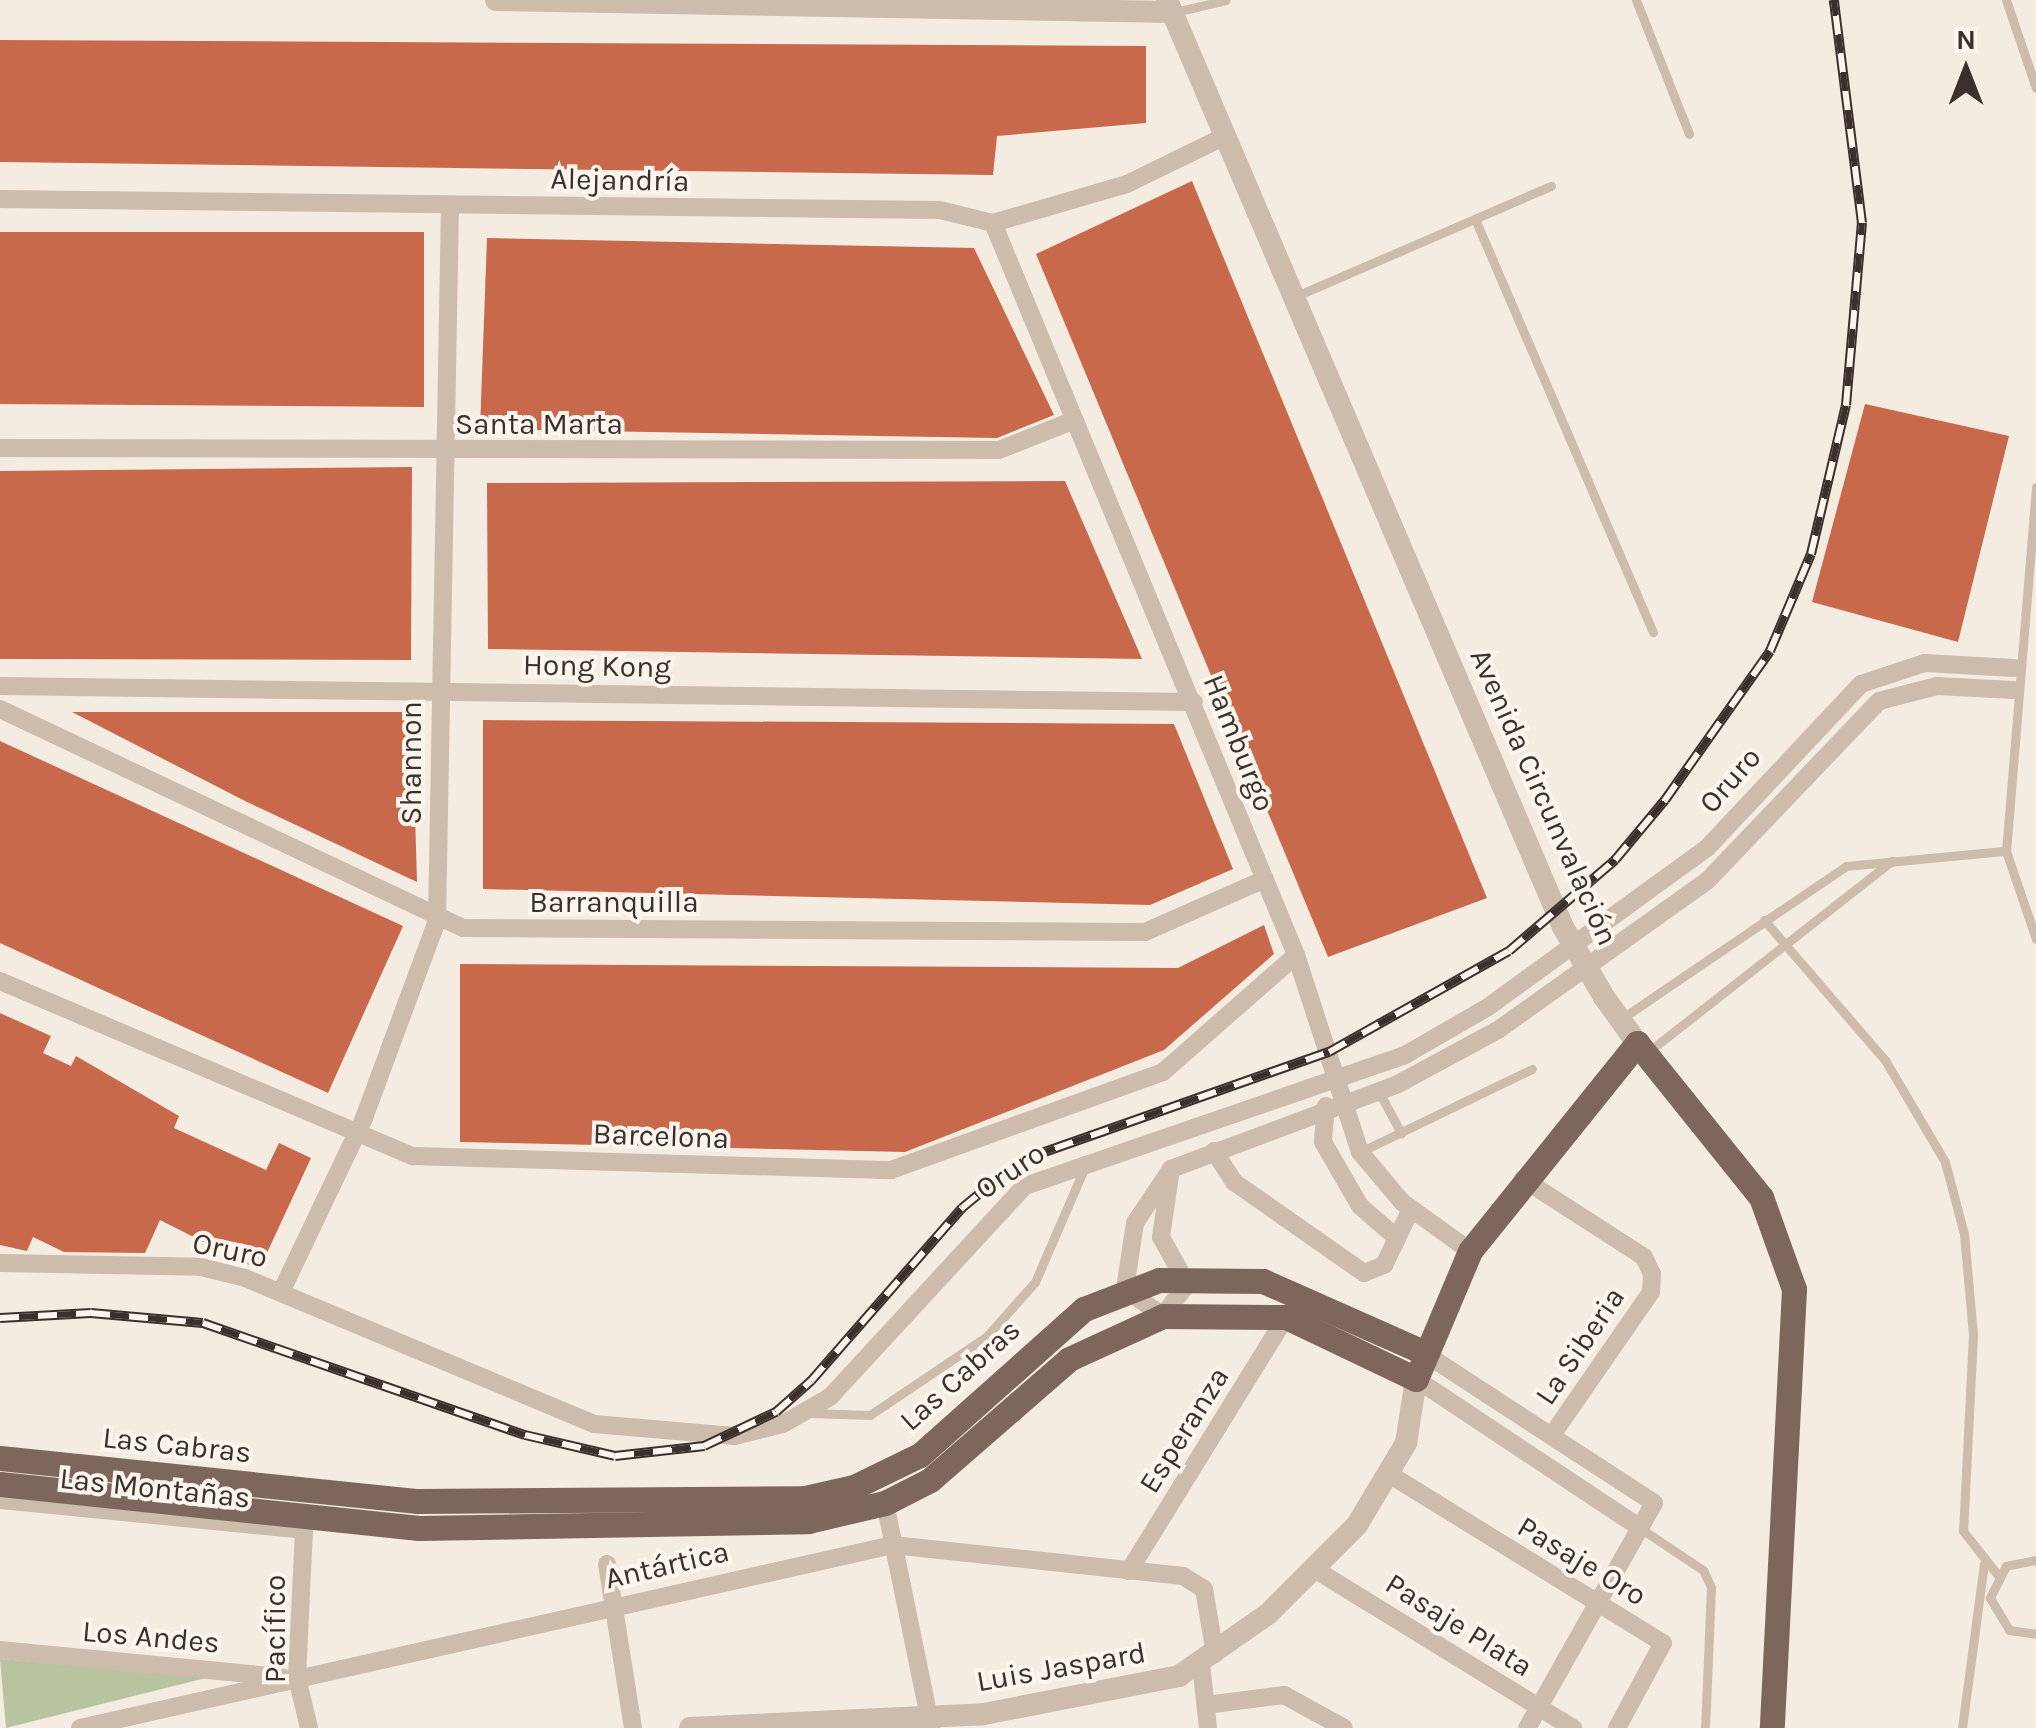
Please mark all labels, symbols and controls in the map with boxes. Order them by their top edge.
north arrow [1916,20,2016,120]
text: N [1956,23,1976,56]
street label: Alejandría [550,161,690,199]
street label: Santa Marta [455,406,623,442]
street label: Avenida Circunvalación [1462,643,1626,951]
street label: Hong Kong [523,647,671,685]
street label: Hamburgo [1195,669,1283,817]
street label: Shannon [393,701,429,825]
street label: Oruro [1692,740,1768,820]
street label: Barranquilla [529,884,699,920]
street label: Barcelona [592,1116,730,1156]
street label: Oruro [969,1135,1051,1207]
street label: Oruro [189,1225,271,1275]
street label: La Siberia [1528,1280,1632,1412]
street label: Las Cabras [893,1312,1027,1438]
street label: Esperanza [1131,1360,1237,1500]
street label: Las Cabras [101,1419,253,1471]
street label: Las Montañas [58,1460,252,1516]
street label: Pasaje Oro [1511,1509,1653,1613]
street label: Antártica [601,1533,733,1597]
street label: Pasaje Plata [1379,1566,1539,1684]
street label: Pacífico [257,1575,293,1683]
street label: Los Andes [81,1613,221,1661]
street label: Luis Jaspard [974,1634,1148,1700]

